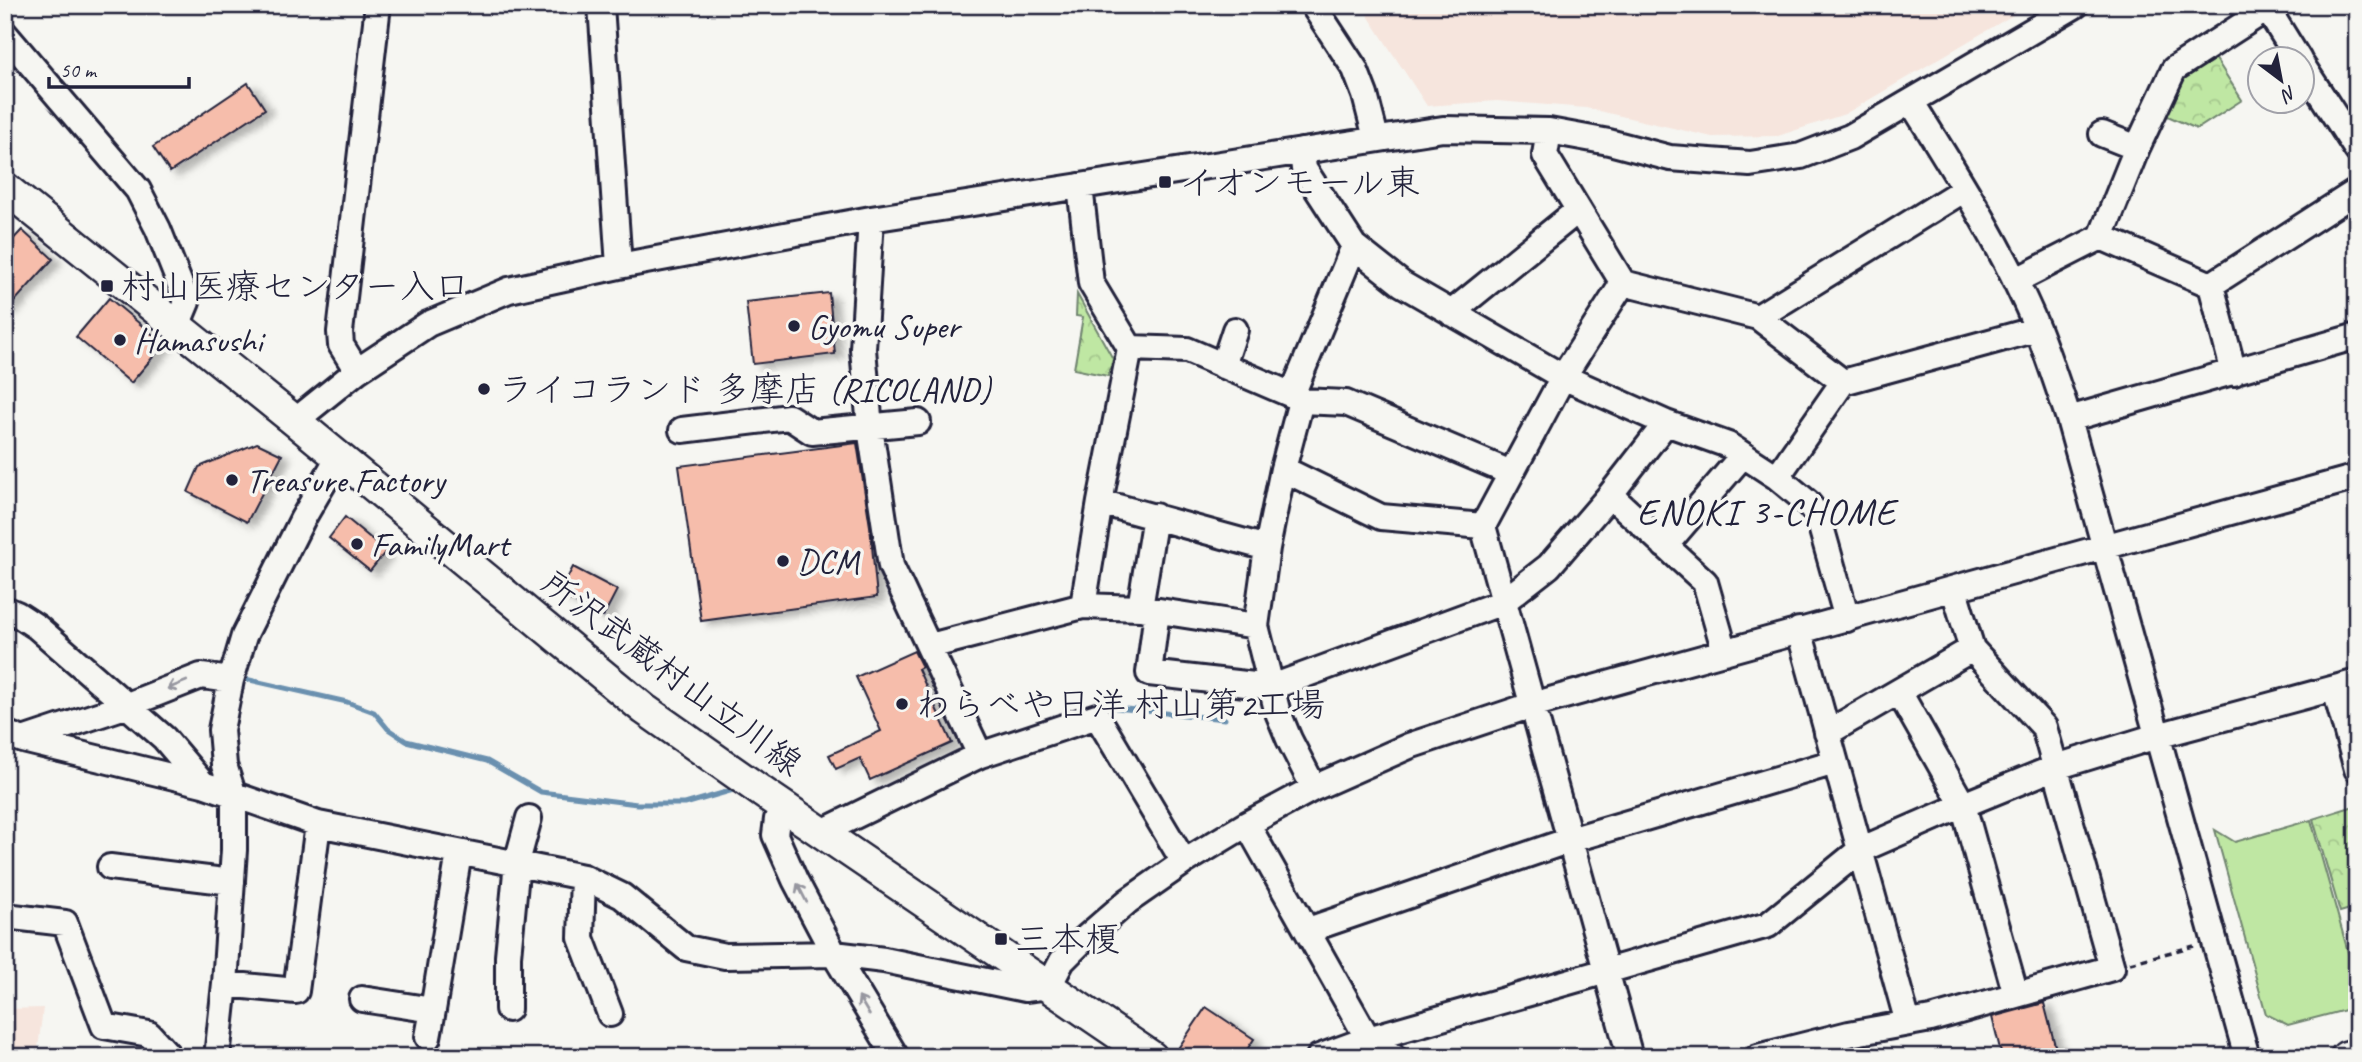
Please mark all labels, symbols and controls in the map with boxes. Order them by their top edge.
scale bar [49,46,189,90]
north arrow [2246,46,2316,116]
text: 50 m [60,57,98,83]
text: N [2275,80,2301,109]
place label: イオンモール東 [1179,160,1421,205]
marker: イオンモール東 [1157,174,1173,190]
place label: 村山医療センター入口 [121,264,470,309]
marker: 村山医療センター入口 [99,278,115,294]
place label: Gyomu Super [808,304,963,349]
place label: Hamasushi [134,318,267,363]
marker: Gyomu Super [786,318,802,334]
marker: Hamasushi [112,332,128,348]
place label: ライコランド 多摩店 (RICOLAND) [498,367,993,412]
marker: ライコランド 多摩店 (RICOLAND) [476,381,492,397]
place label: Treasure Factory [246,458,447,503]
marker: Treasure Factory [224,472,240,488]
district label: ENOKI 3-CHOME [1637,488,1899,535]
place label: FamilyMart [371,522,512,567]
marker: FamilyMart [349,536,365,552]
place label: DCM [797,539,861,584]
marker: DCM [775,553,791,569]
street label: 所沢武蔵村山立川線 [533,560,811,786]
one-way arrow [167,680,188,693]
place label: わらべや日洋 村山第2工場 [916,682,1325,727]
marker: わらべや日洋 村山第2工場 [894,696,910,712]
one-way arrow [795,884,809,904]
place label: 三本榎 [1015,917,1120,962]
marker: 三本榎 [993,931,1009,947]
one-way arrow [857,996,871,1016]

